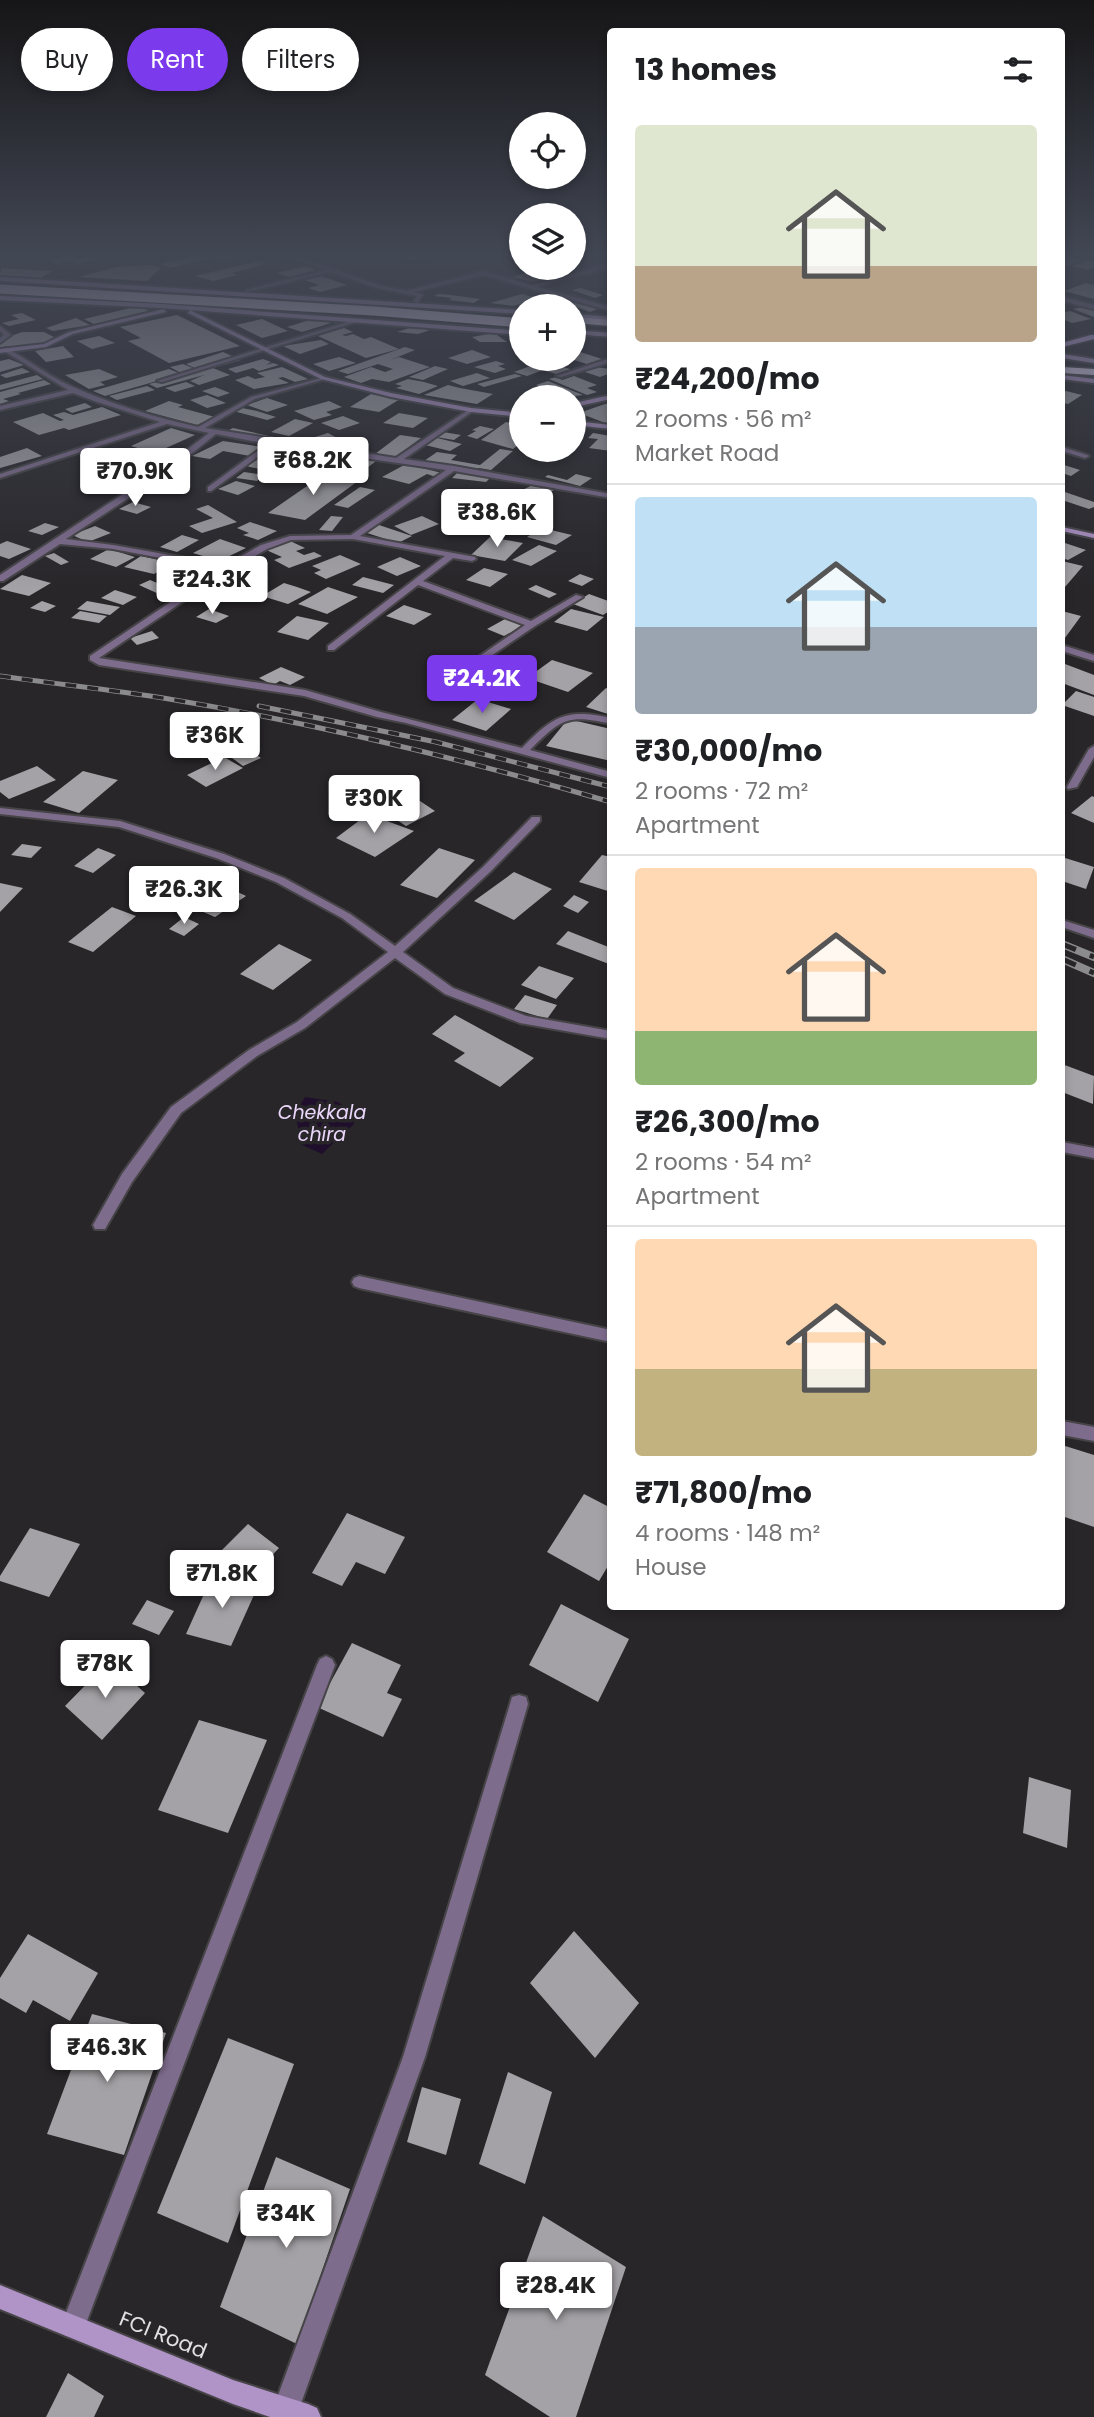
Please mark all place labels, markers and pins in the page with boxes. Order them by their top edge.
pin: ₹68.2K [256,438,370,497]
pin: ₹70.9K [78,448,192,508]
pin: ₹38.6K [440,490,554,549]
pin: ₹24.3K [155,556,269,616]
pin: ₹24.2K [425,656,539,715]
pin: ₹36K [174,712,256,772]
pin: ₹30K [333,776,415,835]
pin: ₹26.3K [127,866,241,926]
pin: ₹71.8K [165,1550,279,1610]
pin: ₹78K [64,1640,146,1700]
pin: ₹46.3K [50,2024,164,2084]
pin: ₹34K [245,2190,327,2250]
pin: ₹28.4K [499,2262,613,2322]

